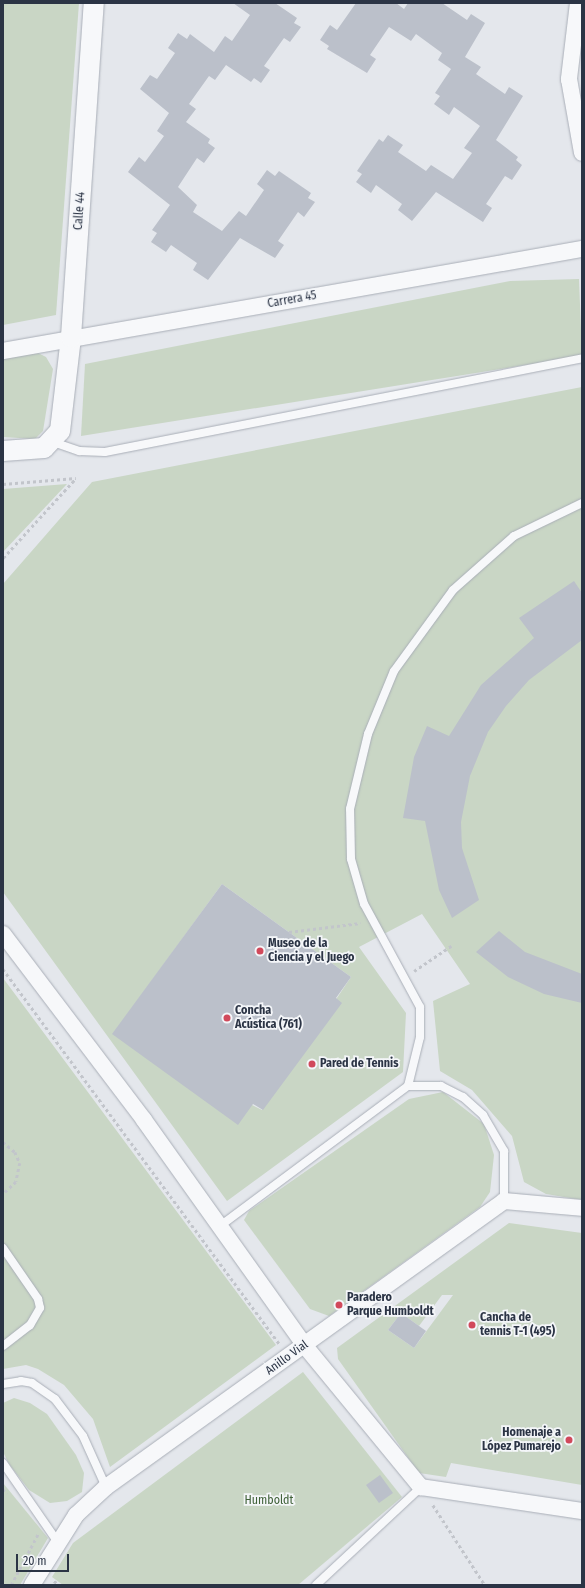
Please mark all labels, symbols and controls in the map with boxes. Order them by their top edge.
street label: Calle 44 [71,191,89,231]
street label: Carrera 45 [266,289,318,311]
place label: Museo de la Ciencia y el Juego [268,937,355,965]
marker: Museo de la Ciencia y el Juego [255,946,265,956]
place label: Concha Acústica (761) [235,1004,302,1032]
marker: Concha Acústica (761) [222,1013,232,1023]
place label: Pared de Tennis [320,1057,398,1071]
marker: Pared de Tennis [307,1059,317,1069]
place label: Paradero Parque Humboldt [347,1291,434,1319]
marker: Paradero Parque Humboldt [334,1300,344,1310]
place label: Cancha de tennis T-1 (495) [480,1311,555,1339]
marker: Cancha de tennis T-1 (495) [467,1320,477,1330]
street label: Anillo Vial [263,1338,311,1378]
place label: Homenaje a López Pumarejo [482,1426,561,1454]
marker: Homenaje a López Pumarejo [564,1435,574,1445]
park label: Humboldt [245,1494,293,1508]
scale bar [18,1546,71,1572]
text: 20 m [23,1554,47,1568]

